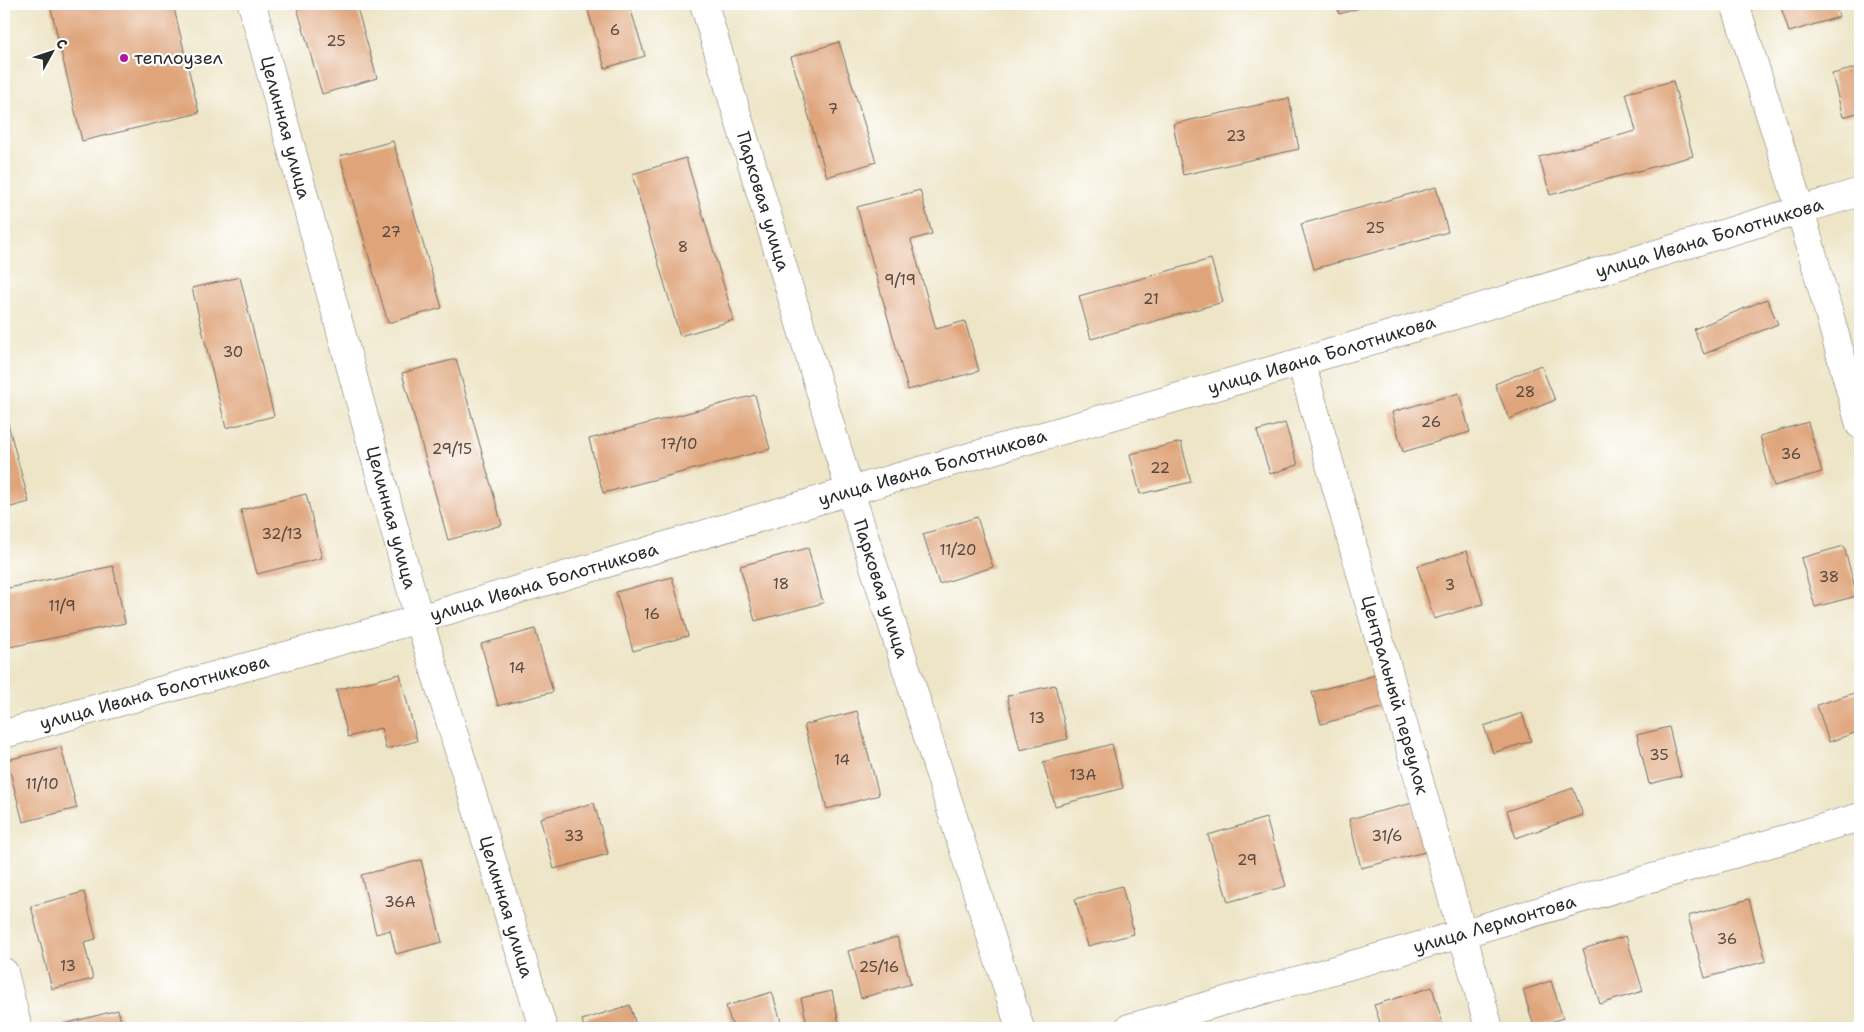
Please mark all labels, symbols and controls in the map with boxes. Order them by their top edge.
house number: 6 [610,20,620,40]
north arrow [28,28,78,78]
house number: 25 [326,31,346,51]
text: С [52,35,72,53]
place label: теплоузел [134,46,223,70]
marker: теплоузел [118,52,130,64]
street label: Целинная улица [255,53,316,202]
house number: 7 [828,99,838,119]
house number: 23 [1226,126,1246,146]
street label: Парковая улица [731,129,795,274]
street label: улица Ивана Болотникова [1592,192,1826,284]
house number: 25 [1365,218,1385,238]
house number: 27 [381,222,401,242]
house number: 8 [678,237,688,257]
house number: 9/19 [884,270,916,290]
house number: 21 [1143,289,1159,309]
street label: улица Ивана Болотникова [1205,310,1438,400]
house number: 30 [223,342,243,362]
house number: 28 [1515,382,1535,402]
house number: 26 [1421,412,1441,432]
street label: улица Ивана Болотникова [815,423,1050,512]
house number: 17/10 [661,434,697,454]
house number: 29/15 [432,439,472,459]
street label: Целинная улица [361,443,422,592]
house number: 36 [1781,444,1801,464]
house number: 22 [1150,458,1170,478]
street label: Парковая улица [848,516,914,661]
house number: 32/13 [261,524,303,544]
street label: улица Ивана Болотникова [427,537,661,627]
house number: 11/20 [939,540,977,560]
house number: 38 [1819,567,1839,587]
house number: 18 [773,574,789,594]
house number: 3 [1445,575,1455,595]
street label: Центральный переулок [1355,593,1435,798]
house number: 11/9 [48,596,76,616]
house number: 16 [644,604,660,624]
street label: улица Ивана Болотникова [37,649,272,736]
house number: 14 [509,658,525,678]
house number: 13 [1029,708,1045,728]
house number: 35 [1649,745,1669,765]
house number: 14 [834,750,850,770]
house number: 13А [1070,765,1097,785]
house number: 11/10 [25,774,59,794]
house number: 33 [564,826,584,846]
house number: 31/6 [1372,826,1402,846]
street label: Целинная улица [473,833,539,981]
house number: 29 [1237,850,1257,870]
street label: улица Лермонтова [1410,889,1579,959]
house number: 36А [384,892,416,912]
house number: 36 [1717,929,1737,949]
house number: 13 [60,956,76,976]
house number: 25/16 [859,957,899,977]

